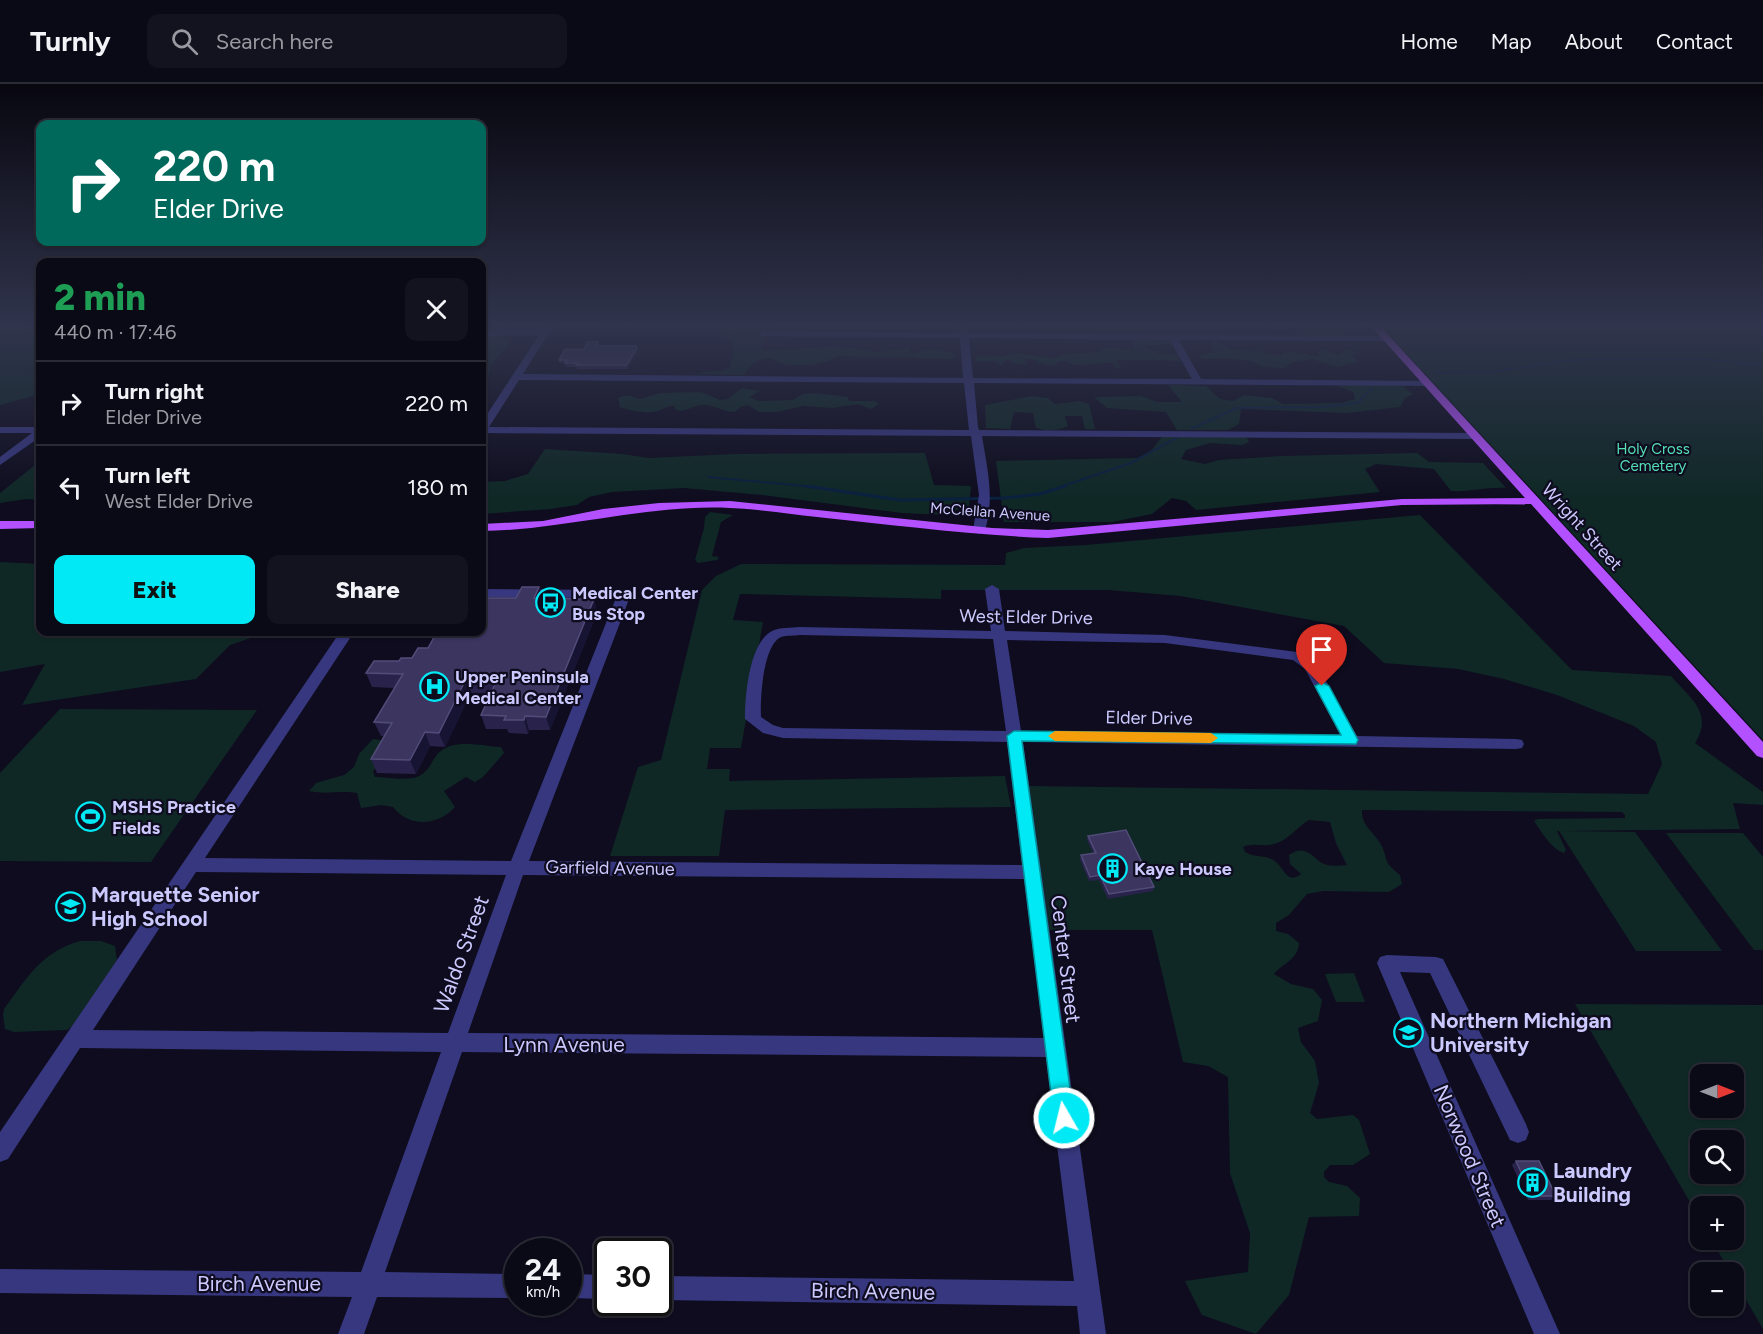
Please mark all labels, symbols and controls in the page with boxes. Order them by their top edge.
search box [147,14,567,68]
text: Turnly [30,24,111,58]
icon: search [168,25,201,58]
text: Search here [216,28,333,55]
text: Home [1401,29,1458,54]
text: Map [1491,29,1532,54]
text: About [1565,29,1623,54]
text: Contact [1656,29,1733,54]
text: 220 m [153,141,275,192]
icon: right [54,144,132,222]
text: Elder Drive [153,192,284,225]
text: 2 min [54,276,146,319]
button: close [405,278,468,341]
text: 440 m · 17:46 [54,320,176,344]
text: Turn right [105,378,204,405]
icon: right [54,387,87,420]
text: 220 m [405,390,468,417]
text: Elder Drive [105,405,202,429]
park label: Holy Cross Cemetery [1616,440,1690,475]
text: Turn left [105,462,191,489]
icon: left [54,471,87,504]
text: 180 m [407,474,468,501]
street label: Wright Street [1537,479,1627,575]
text: West Elder Drive [105,489,253,513]
street label: McClellan Avenue [929,499,1051,525]
button: Exit [54,555,255,624]
button: Share [267,555,468,624]
place label: Medical Center Bus Stop [572,582,698,625]
bus stop icon: Medical Center Bus Stop [535,587,567,619]
street label: West Elder Drive [959,605,1093,629]
pin [1296,624,1347,686]
icon: arrive [1305,633,1338,666]
place label: Upper Peninsula Medical Center [455,666,589,709]
hospital icon: Upper Peninsula Medical Center [418,671,450,703]
street label: Elder Drive [1105,706,1193,730]
place label: MSHS Practice Fields [112,796,236,839]
sports icon: MSHS Practice Fields [75,801,107,833]
building icon: Kaye House [1097,853,1129,885]
street label: Garfield Avenue [545,856,675,880]
place label: Kaye House [1134,858,1232,880]
place label: Marquette Senior High School [91,882,259,931]
school or university icon: Marquette Senior High School [54,890,86,922]
street label: Waldo Street [428,892,494,1016]
street label: Center Street [1046,894,1086,1024]
place label: Northern Michigan University [1430,1008,1612,1057]
school or university icon: Northern Michigan University [1393,1016,1425,1048]
street label: Lynn Avenue [503,1032,625,1057]
north arrow [1690,1064,1744,1118]
map controls [1690,1064,1744,1316]
street label: Norwood Street [1429,1081,1511,1231]
position arrow [1032,1086,1096,1150]
button: search [1690,1130,1744,1184]
place label: Laundry Building [1553,1158,1633,1207]
building icon: Laundry Building [1516,1166,1548,1198]
button: + [1690,1196,1744,1250]
speed limit sign: 30 [594,1238,672,1316]
text: 24 [525,1251,561,1288]
button: − [1690,1262,1744,1316]
street label: Birch Avenue [197,1271,321,1296]
street label: Birch Avenue [811,1277,935,1305]
text: km/h [526,1283,560,1301]

